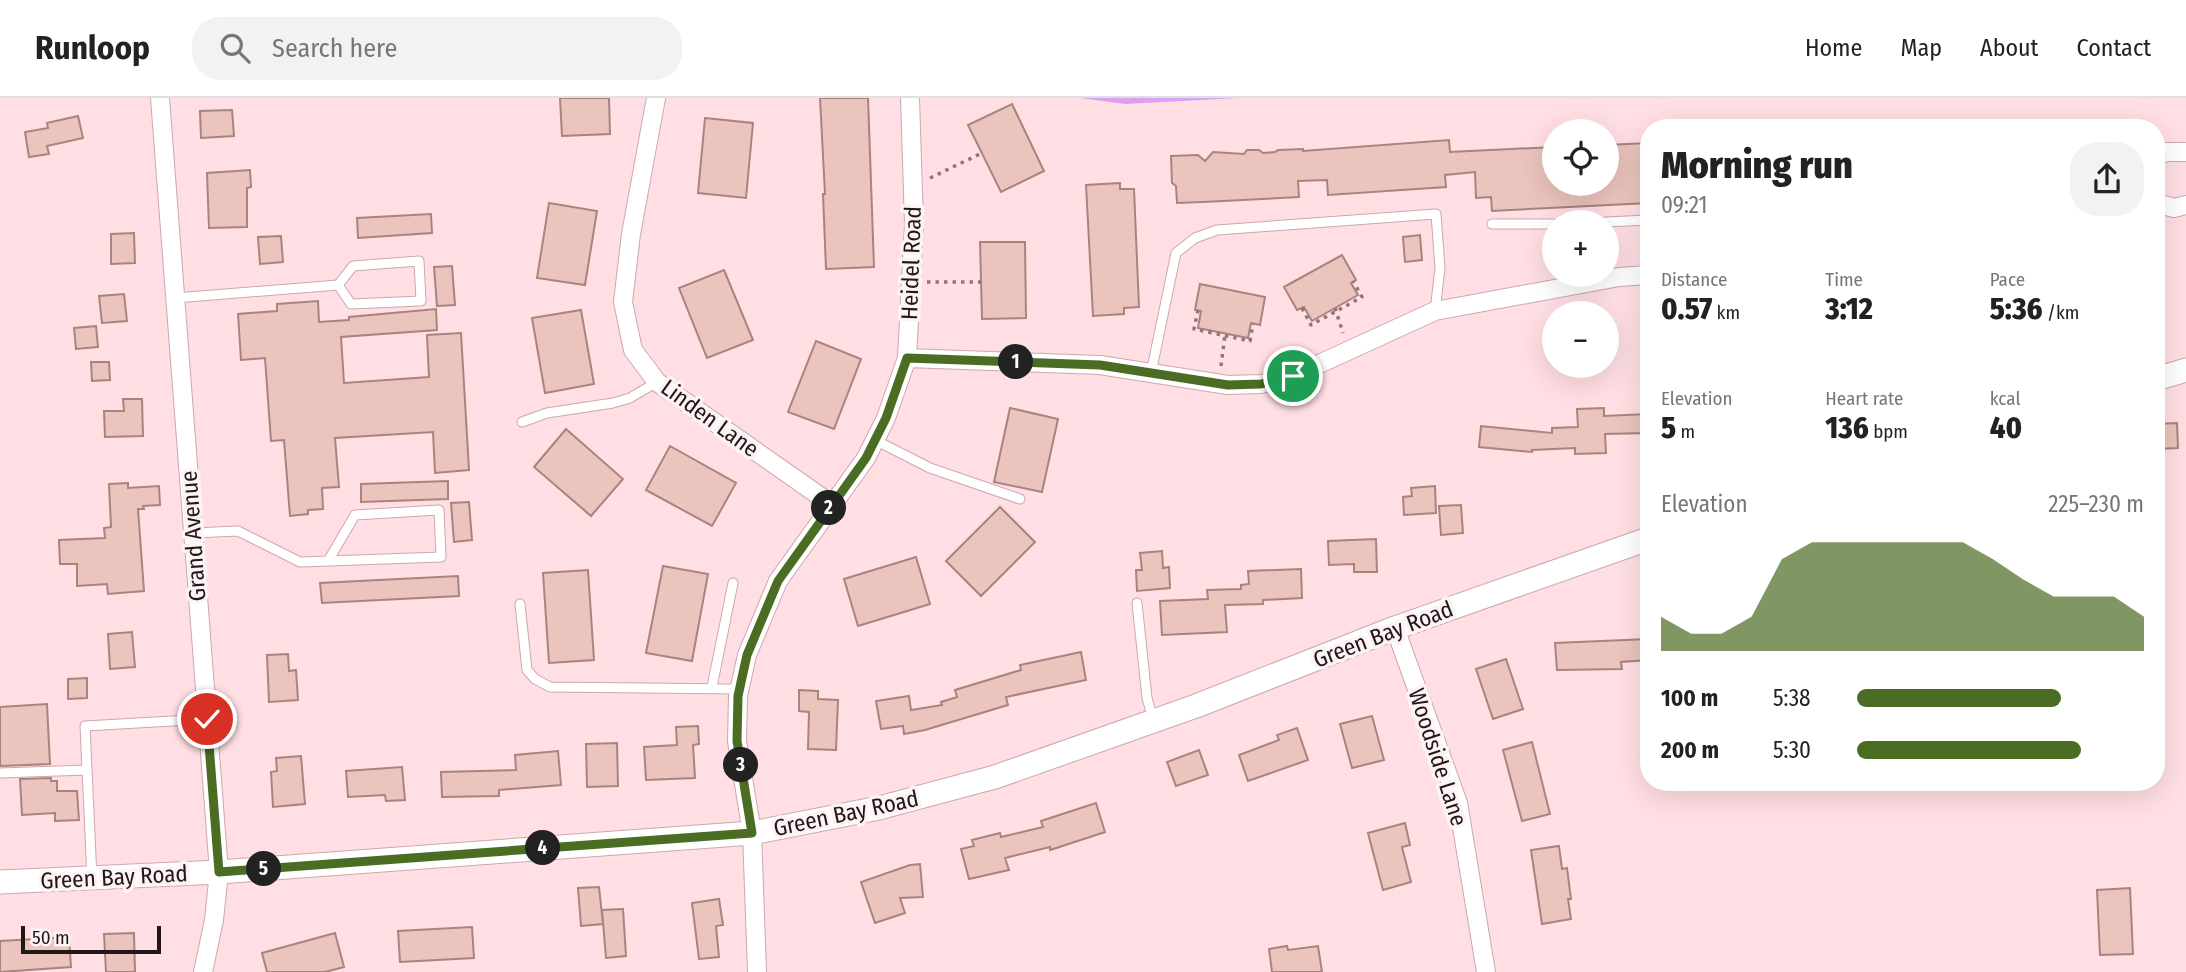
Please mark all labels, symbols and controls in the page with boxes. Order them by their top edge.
search box [192,17,682,80]
text: Runloop [35,28,150,68]
icon: search [216,29,254,67]
text: Search here [272,33,397,64]
text: Home [1805,34,1862,62]
text: Map [1900,34,1942,62]
text: About [1980,34,2038,62]
text: Contact [2076,34,2151,62]
map controls [1542,119,1619,378]
button: locate [1542,119,1619,196]
text: Morning run [1661,142,1853,188]
button: share [2070,142,2144,216]
text: 09:21 [1661,191,1707,219]
street label: Heidel Road [895,206,927,320]
button: + [1542,210,1619,287]
text: Distance [1661,268,1728,291]
text: Time [1825,268,1863,291]
text: Pace [1990,268,2025,291]
text: 0.57 [1661,291,1712,327]
text: 3:12 [1825,291,1873,327]
text: 5:36 [1990,291,2043,327]
button: − [1542,301,1619,378]
text: km [1712,301,1740,324]
text: /km [2043,301,2079,324]
pin: 1 [998,344,1034,380]
pin [1263,346,1323,406]
text: 1 [1011,350,1020,373]
icon: arrive [1274,357,1312,395]
street label: Linden Lane [656,373,764,463]
text: Elevation [1661,387,1733,410]
text: Heart rate [1825,387,1903,410]
text: kcal [1990,387,2020,410]
text: 5 [1661,410,1676,446]
text: 136 [1825,410,1869,446]
text: 40 [1990,410,2022,446]
text: m [1676,420,1695,443]
text: bpm [1869,420,1908,443]
street label: Grand Avenue [174,470,212,602]
pin: 2 [812,490,846,526]
text: Elevation [1661,490,1748,518]
text: 225–230 m [2048,490,2144,518]
text: 2 [824,496,833,519]
street label: Green Bay Road [1309,594,1457,674]
text: 100 m [1661,684,1718,712]
text: 5:38 [1773,684,1811,712]
street label: Woodside Lane [1403,685,1473,829]
pin [177,689,237,749]
icon: check [188,700,226,738]
text: 200 m [1661,736,1719,764]
text: 5:30 [1773,736,1811,764]
pin: 3 [724,748,758,782]
text: 3 [736,753,745,776]
street label: Green Bay Road [771,784,921,842]
pin: 4 [526,830,560,866]
text: 4 [538,836,547,859]
pin: 5 [246,852,282,886]
text: 5 [259,857,268,880]
street label: Green Bay Road [40,859,188,895]
scale bar [21,923,161,955]
text: 50 m [32,926,70,949]

